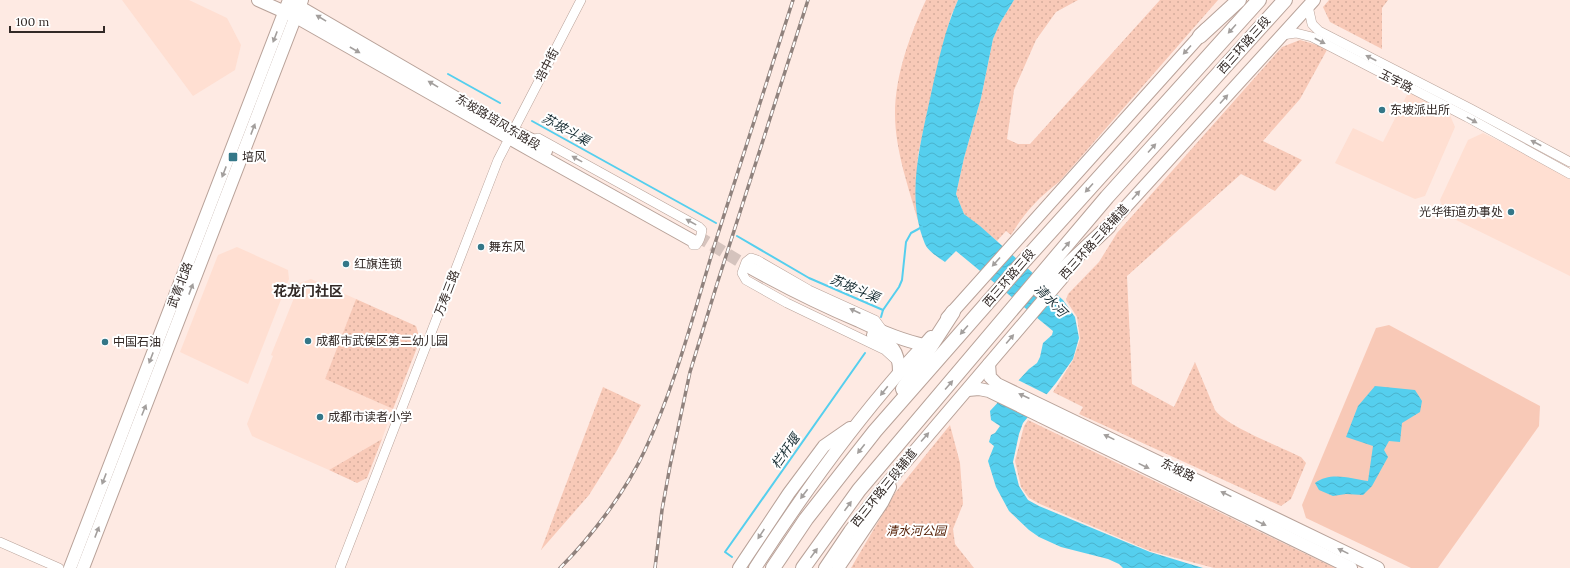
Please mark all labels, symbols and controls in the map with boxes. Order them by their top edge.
scale bar [10,8,104,34]
street label: 西三环路三段 [1214,13,1273,76]
text: 100 m [16,14,49,29]
one-way arrow [316,14,326,22]
one-way arrow [1228,24,1237,34]
one-way arrow [272,32,278,44]
one-way arrow [1314,38,1326,44]
street label: 培中街 [531,45,562,84]
one-way arrow [1182,45,1192,55]
one-way arrow [349,47,361,54]
one-way arrow [1365,54,1376,61]
street label: 玉宇路 [1377,66,1416,95]
one-way arrow [427,81,439,88]
street label: 东坡路培风东路段 [453,90,543,153]
one-way arrow [1219,94,1229,104]
place label: 东坡派出所 [1390,102,1450,117]
marker: 东坡派出所 [1377,105,1387,115]
water label: 苏坡斗渠 [539,109,594,150]
one-way arrow [1466,117,1478,124]
one-way arrow [251,122,257,134]
one-way arrow [1530,140,1541,147]
one-way arrow [1147,143,1156,153]
place label: 培风 [242,149,266,164]
marker: 培风 [227,151,239,163]
one-way arrow [571,156,583,163]
one-way arrow [220,166,226,178]
one-way arrow [1085,183,1094,193]
one-way arrow [1132,190,1141,201]
street label: 西三环路三段辅道 [1056,201,1131,282]
place label: 光华街道办事处 [1419,204,1503,219]
marker: 光华街道办事处 [1506,207,1516,217]
one-way arrow [685,219,697,226]
place label: 舞东风 [489,239,525,254]
one-way arrow [1062,241,1071,252]
marker: 舞东风 [476,242,486,252]
street label: 西三环路三段 [979,246,1038,310]
place label: 红旗连锁 [354,256,402,271]
one-way arrow [992,257,1001,267]
marker: 红旗连锁 [341,259,351,269]
street label: 武青北路 [164,260,195,310]
street label: 万寿三路 [431,268,462,318]
water label: 苏坡斗渠 [828,270,884,307]
water label: 清水河 [1031,280,1072,322]
district label: 花龙门社区 [273,282,343,300]
one-way arrow [188,284,194,295]
one-way arrow [849,308,860,314]
one-way arrow [959,325,969,335]
place label: 成都市武侯区第二幼儿园 [316,333,448,348]
place label: 中国石油 [113,334,161,349]
one-way arrow [1006,334,1015,344]
marker: 成都市武侯区第二幼儿园 [303,336,313,346]
marker: 中国石油 [100,337,110,347]
one-way arrow [148,353,154,365]
one-way arrow [944,379,953,390]
one-way arrow [879,386,888,397]
one-way arrow [1018,393,1030,399]
one-way arrow [141,404,147,416]
place label: 成都市读者小学 [328,409,412,424]
marker: 成都市读者小学 [315,412,325,422]
water label: 栏杆堰 [767,429,805,472]
one-way arrow [921,432,930,443]
one-way arrow [1104,434,1115,440]
one-way arrow [857,444,865,455]
street label: 西三环路三段辅道 [848,446,920,530]
street label: 东坡路 [1159,455,1198,484]
one-way arrow [1138,463,1150,469]
one-way arrow [101,474,107,486]
one-way arrow [800,489,809,500]
one-way arrow [1221,491,1232,497]
one-way arrow [843,501,851,511]
one-way arrow [1255,520,1266,527]
park label: 清水河公园 [886,523,948,538]
one-way arrow [94,525,100,537]
one-way arrow [758,528,765,540]
one-way arrow [810,547,818,558]
one-way arrow [1338,548,1349,554]

